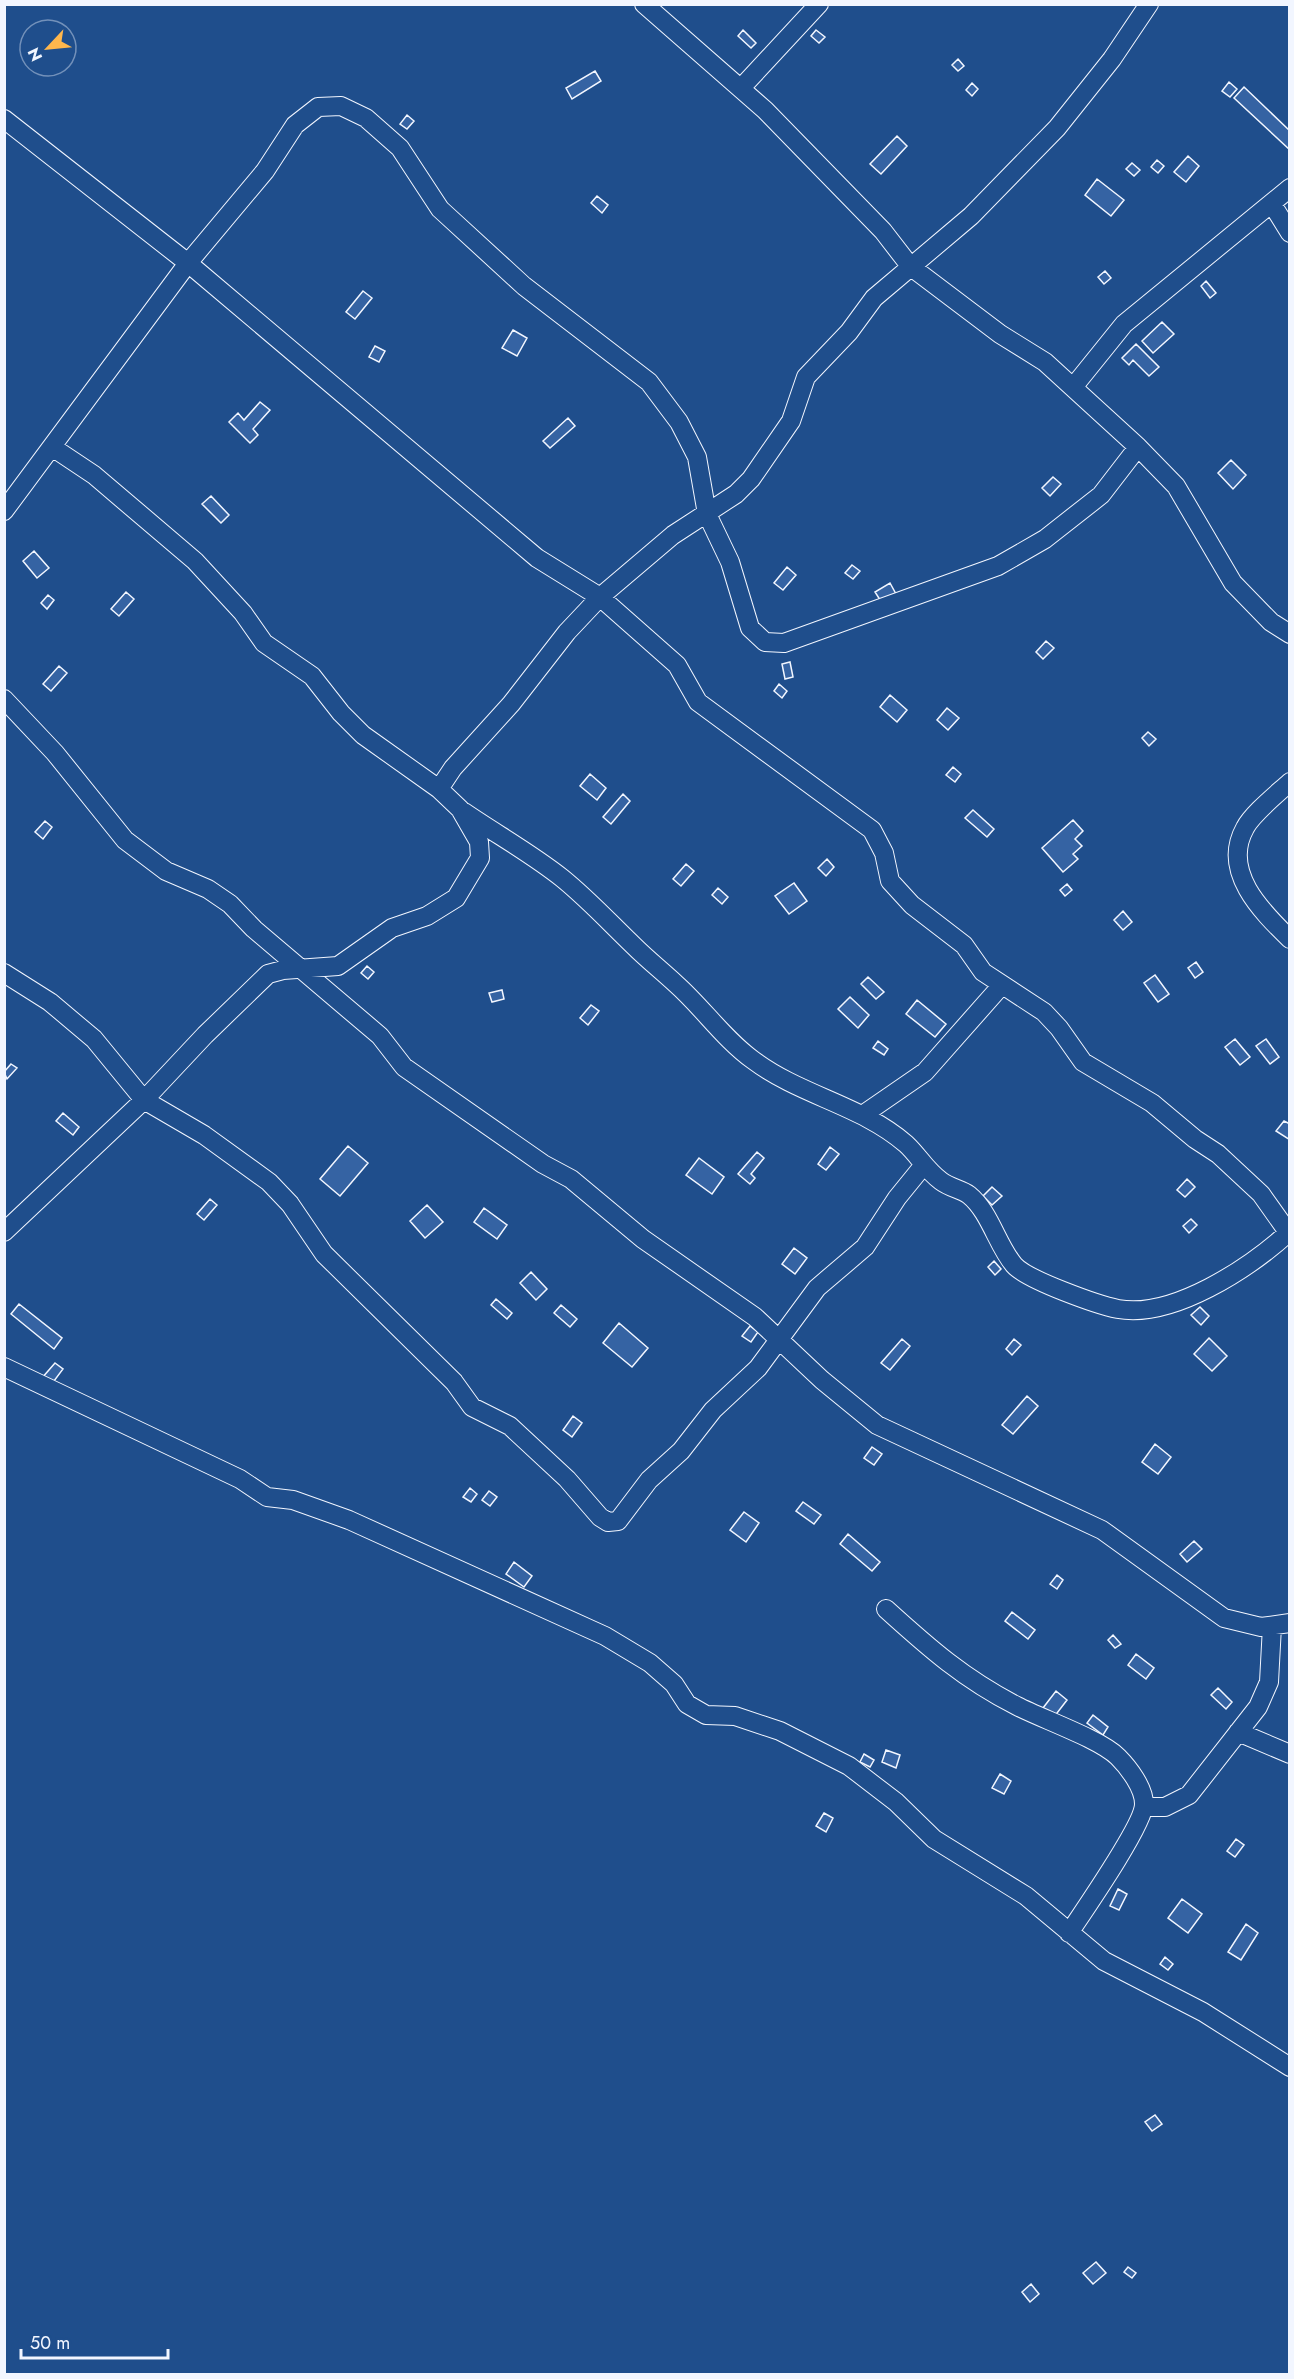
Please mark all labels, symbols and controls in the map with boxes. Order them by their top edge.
north arrow [18,18,78,78]
text: N [22,44,48,65]
scale bar [21,2322,168,2360]
text: 50 m [30,2330,70,2356]

